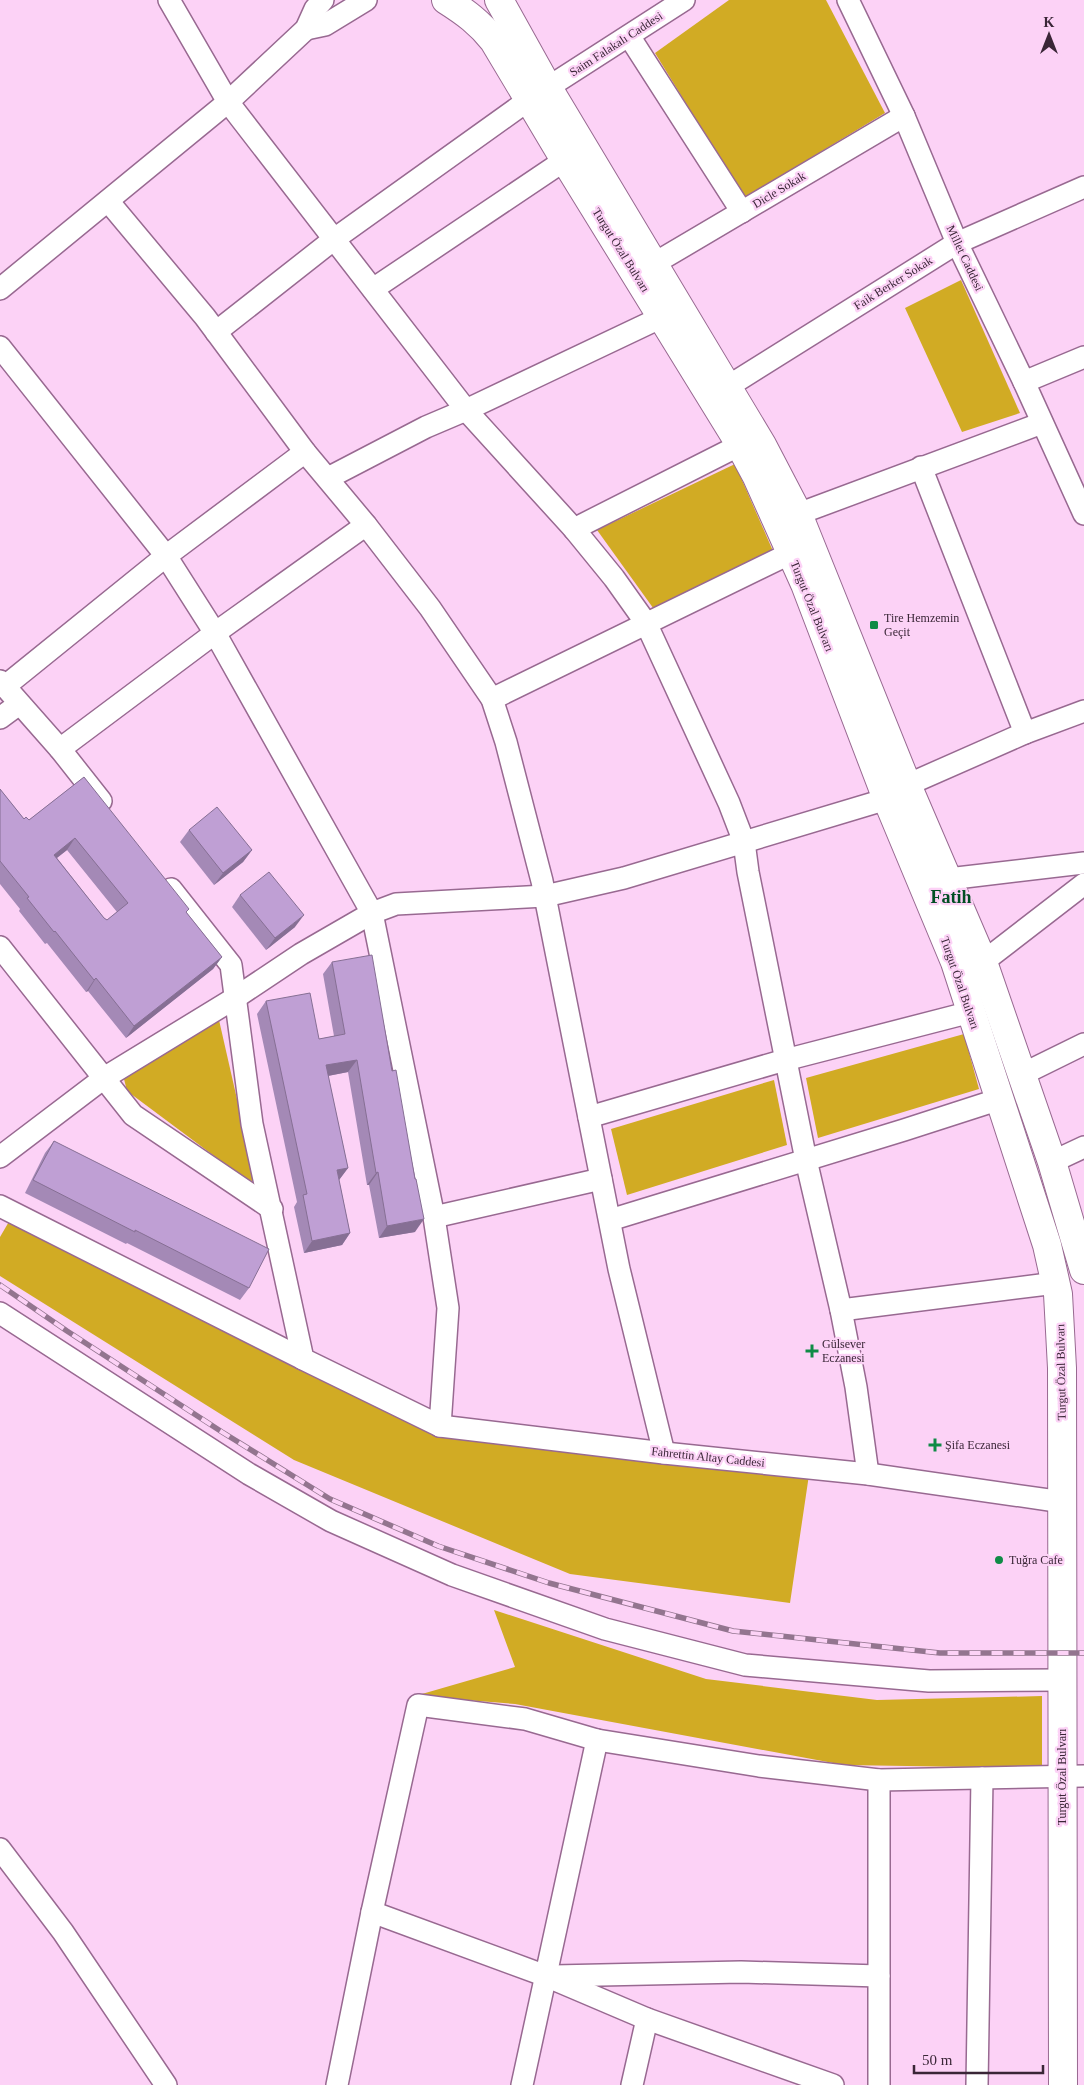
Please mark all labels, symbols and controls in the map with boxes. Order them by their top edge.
street label: Saim Falakalı Caddesi [567,8,666,79]
north arrow [1024,10,1074,60]
text: K [1044,15,1055,30]
street label: Dicle Sokak [750,169,808,211]
street label: Turgut Özal Bulvarı [589,205,653,295]
street label: Millet Caddesi [944,223,987,294]
street label: Faik Berker Sokak [851,253,935,313]
street label: Turgut Özal Bulvarı [787,559,837,654]
place label: Tire Hemzemin Geçit [884,611,959,639]
marker: Tire Hemzemin Geçit [868,619,880,631]
district label: Fatih [930,887,972,907]
street label: Turgut Özal Bulvarı [938,935,983,1032]
street label: Turgut Özal Bulvarı [1053,1323,1069,1420]
place label: Gülsever Eczanesi [822,1337,865,1365]
marker: Gülsever Eczanesi [806,1345,818,1357]
place label: Şifa Eczanesi [945,1438,1011,1452]
marker: Şifa Eczanesi [929,1439,941,1451]
street label: Fahrettin Altay Caddesi [651,1444,766,1470]
place label: Tuğra Cafe [1009,1553,1063,1567]
marker: Tuğra Cafe [993,1554,1005,1566]
street label: Turgut Özal Bulvarı [1055,1728,1069,1825]
scale bar [914,2042,1043,2074]
text: 50 m [922,2052,953,2068]

